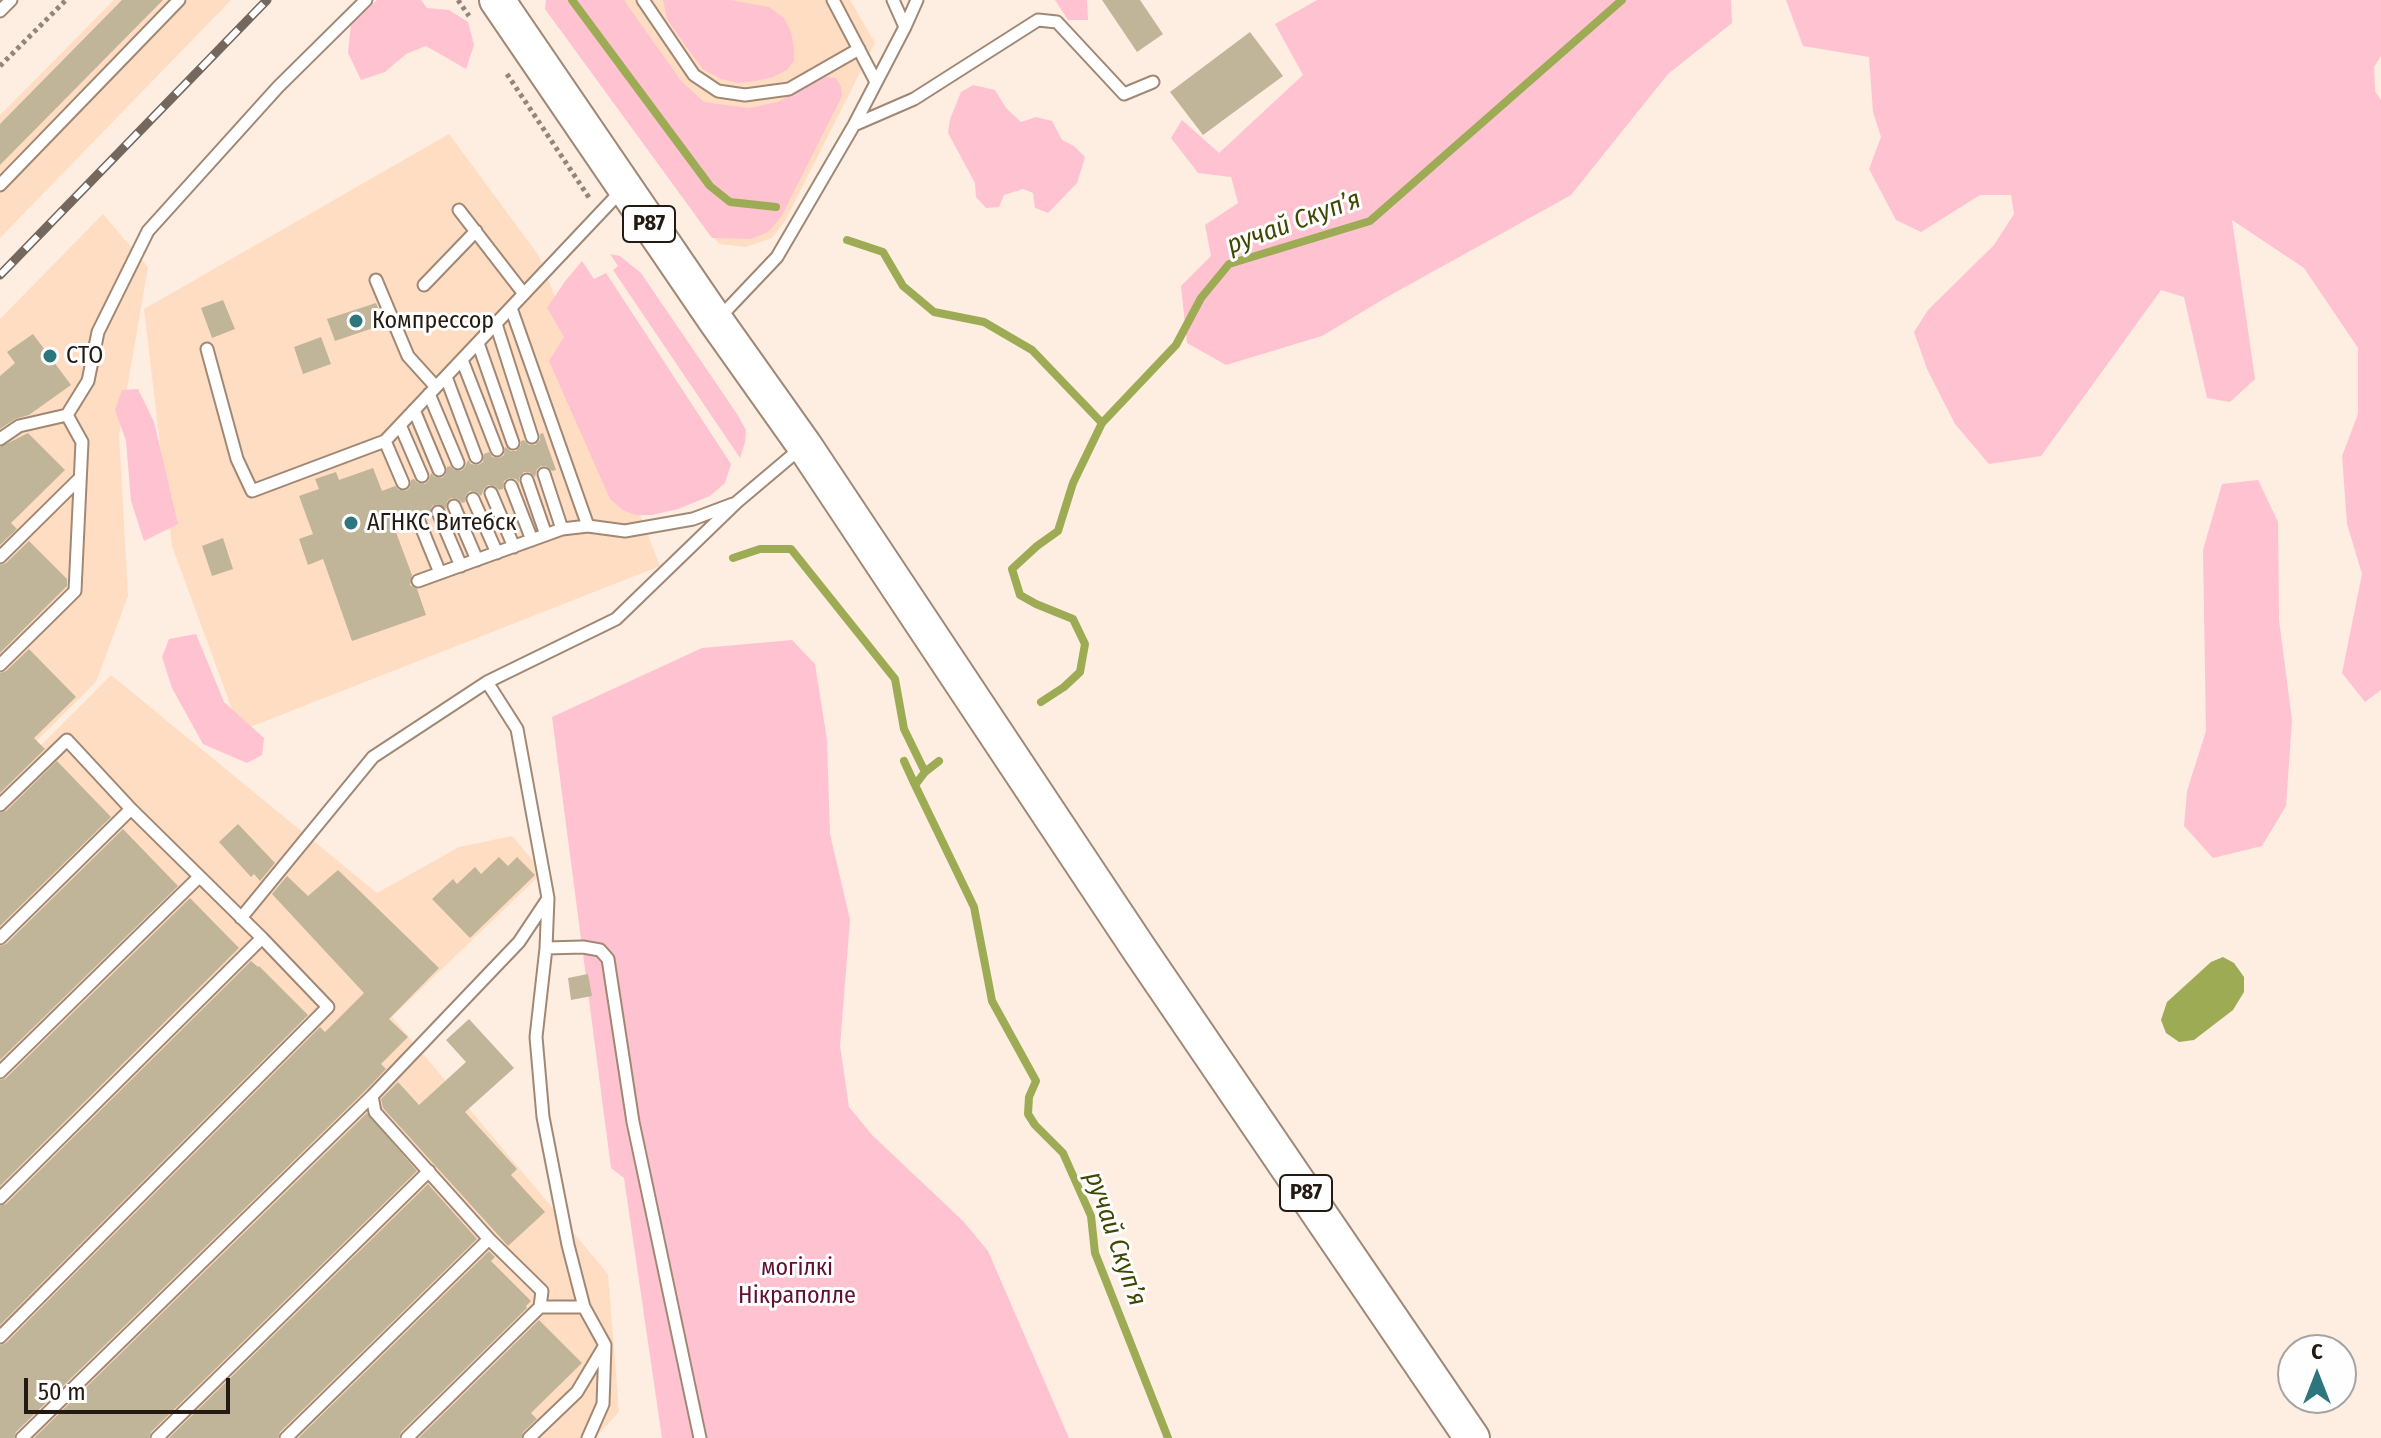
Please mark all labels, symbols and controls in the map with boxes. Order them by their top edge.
water label: ручай Скупʼя [1223,184,1365,262]
road number: Р87 [623,206,675,242]
place label: Компрессор [372,307,494,335]
marker: Компрессор [347,312,365,330]
place label: СТО [66,342,103,370]
marker: СТО [41,347,59,365]
place label: АГНКС Витебск [367,509,517,537]
marker: АГНКС Витебск [342,514,360,532]
water label: ручай Скупʼя [1077,1168,1153,1310]
road number: Р87 [1280,1175,1332,1211]
park label: могілкі Нікраполле [738,1254,856,1310]
north arrow [2277,1334,2357,1414]
text: С [2311,1338,2323,1365]
scale bar [28,1362,234,1412]
text: 50 m [38,1378,86,1406]

